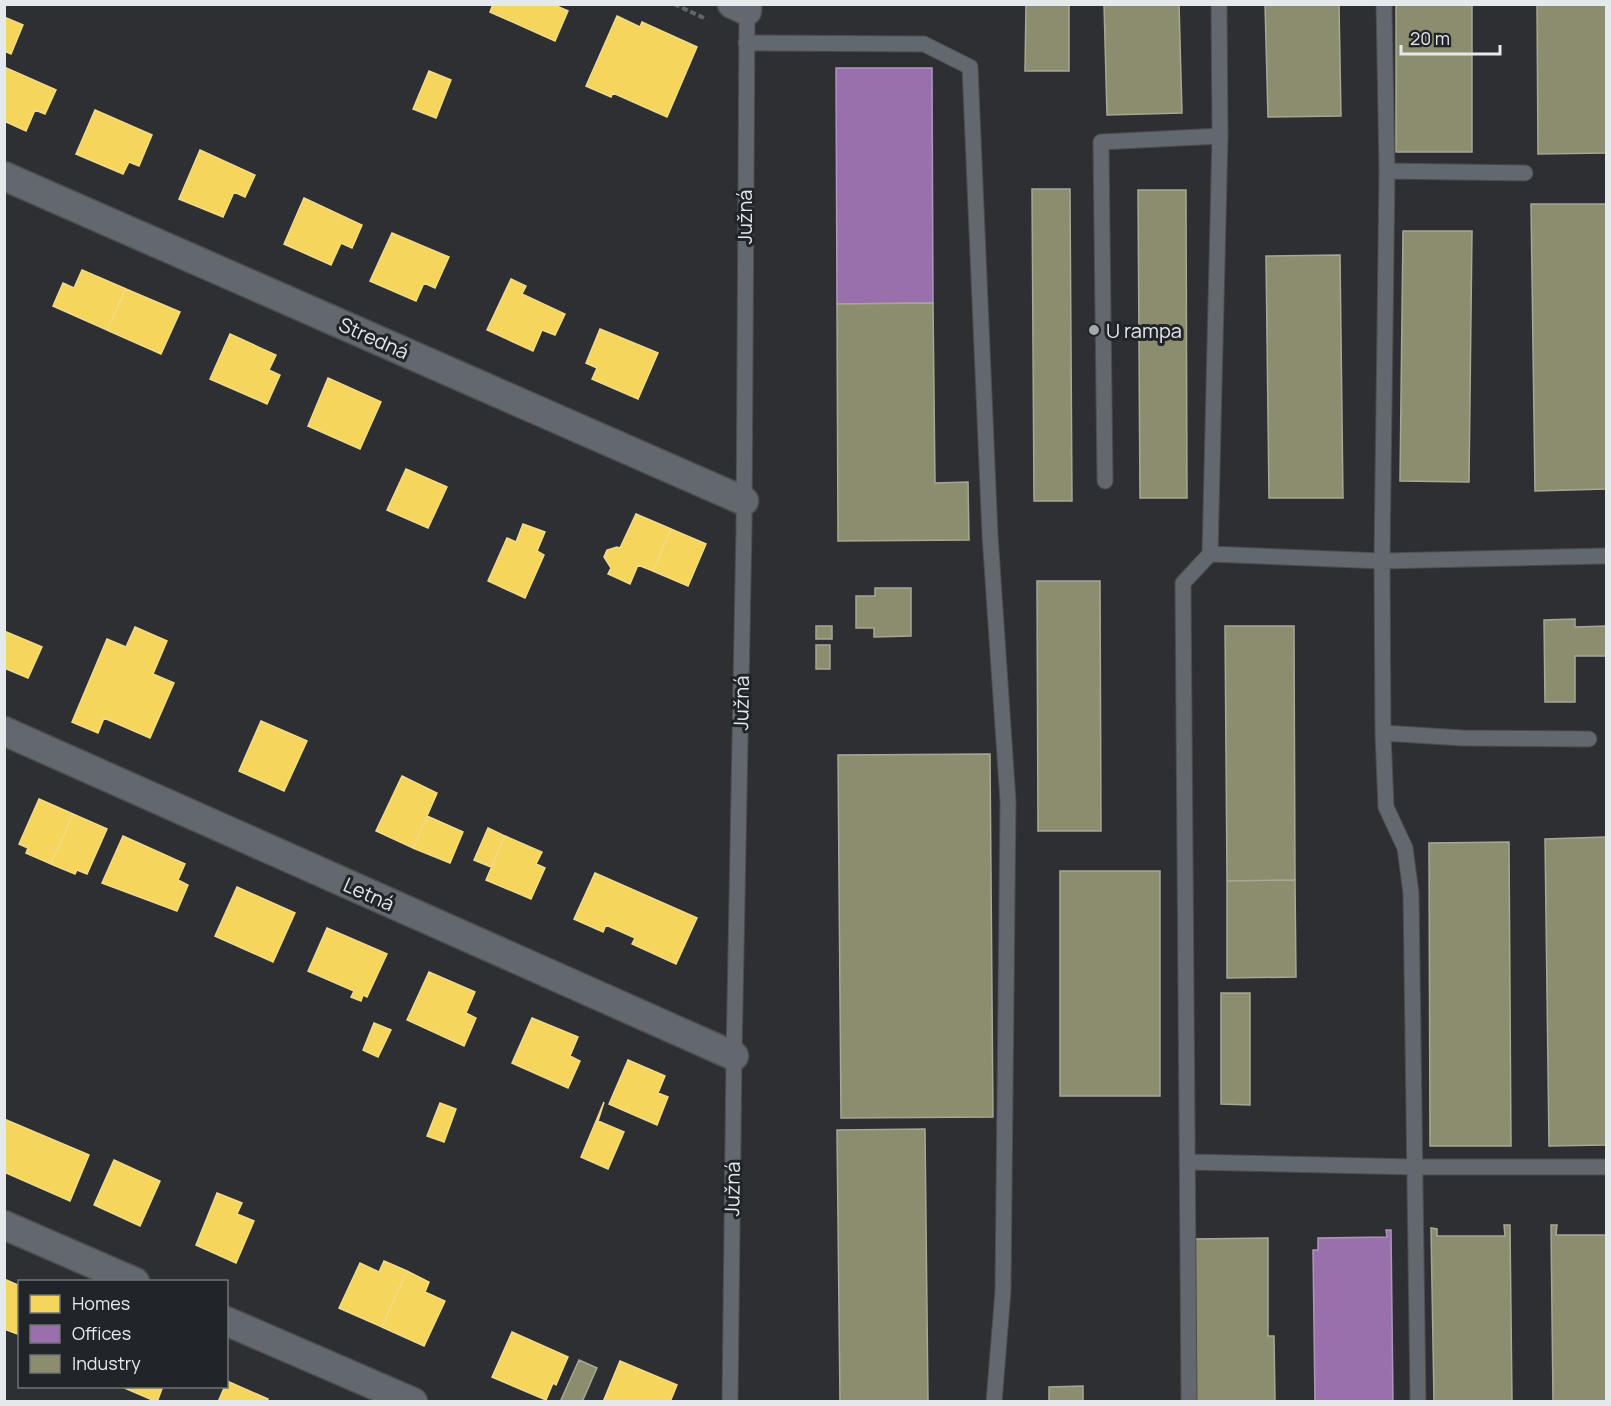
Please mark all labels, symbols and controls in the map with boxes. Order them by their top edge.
scale bar [1401,18,1500,56]
text: 20 m [1410,26,1450,50]
street label: Južná [731,190,758,244]
street label: Stredná [335,311,413,365]
place label: U rampa [1106,317,1182,344]
marker: U rampa [1087,323,1101,337]
street label: Južná [727,675,755,731]
street label: Letná [339,871,399,917]
street label: Južná [718,1161,746,1217]
legend [18,1280,228,1388]
text: Homes [72,1291,130,1315]
text: Offices [72,1321,131,1345]
text: Industry [72,1351,141,1375]

